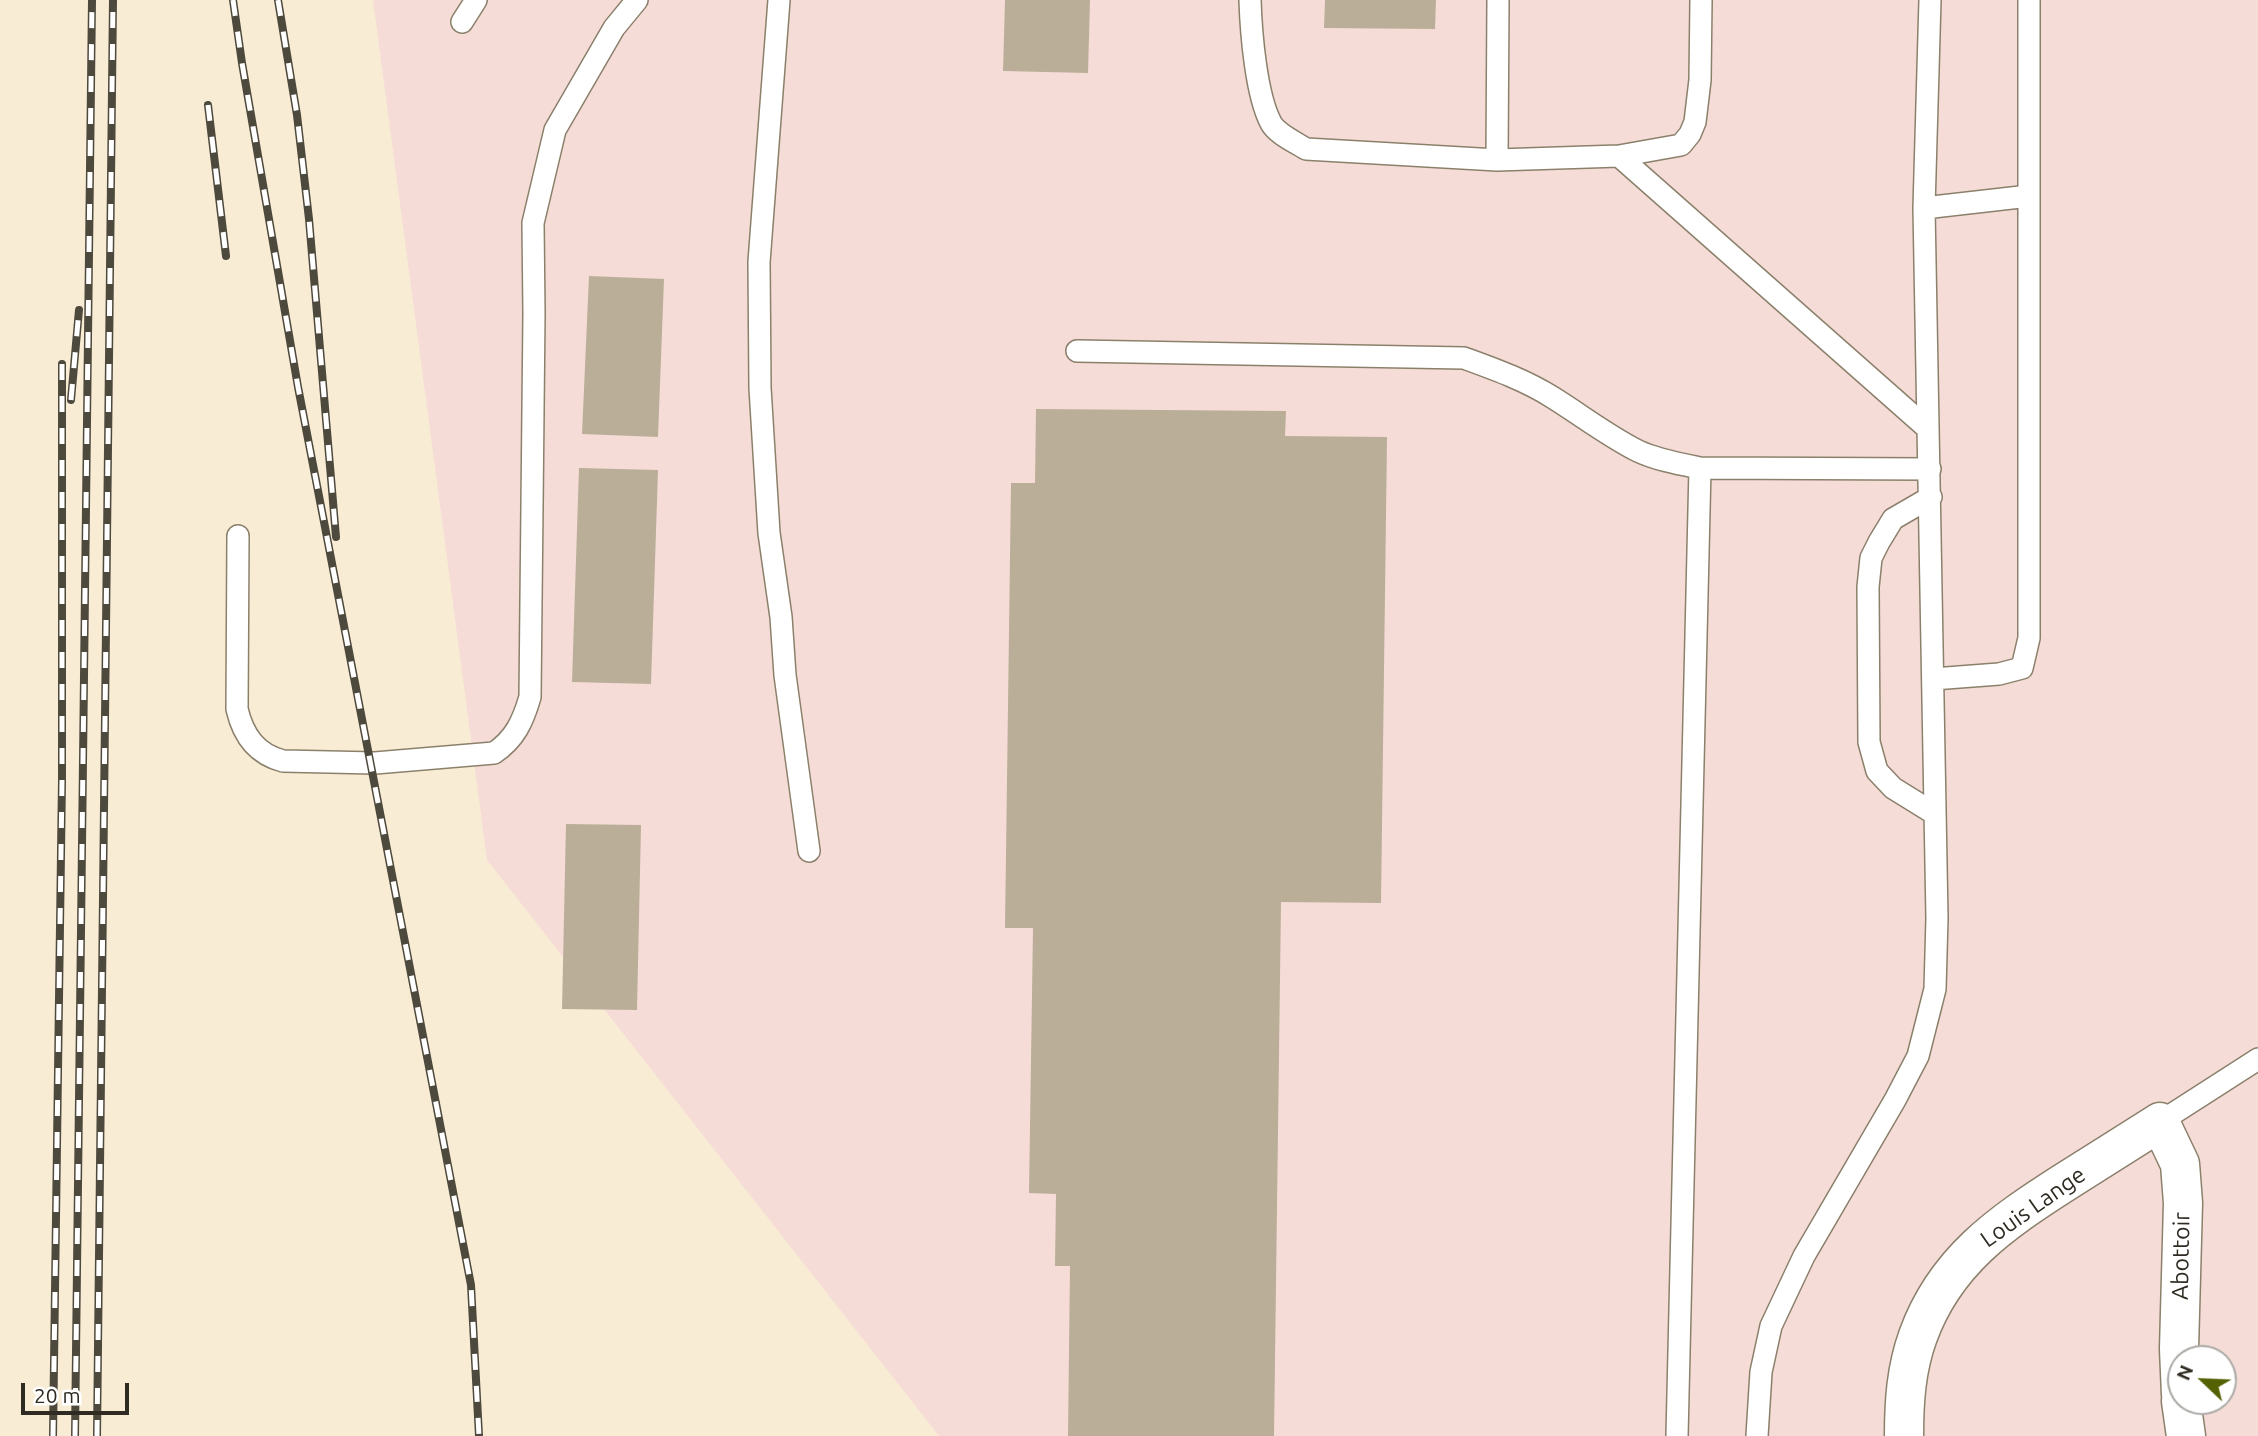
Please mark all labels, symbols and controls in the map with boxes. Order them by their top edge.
street label: Louis Lange [1975,1161,2091,1253]
street label: Abottoir [2166,1212,2196,1300]
north arrow [2167,1345,2237,1415]
text: N [2172,1362,2197,1383]
scale bar [24,1370,133,1414]
text: 20 m [34,1383,81,1407]

